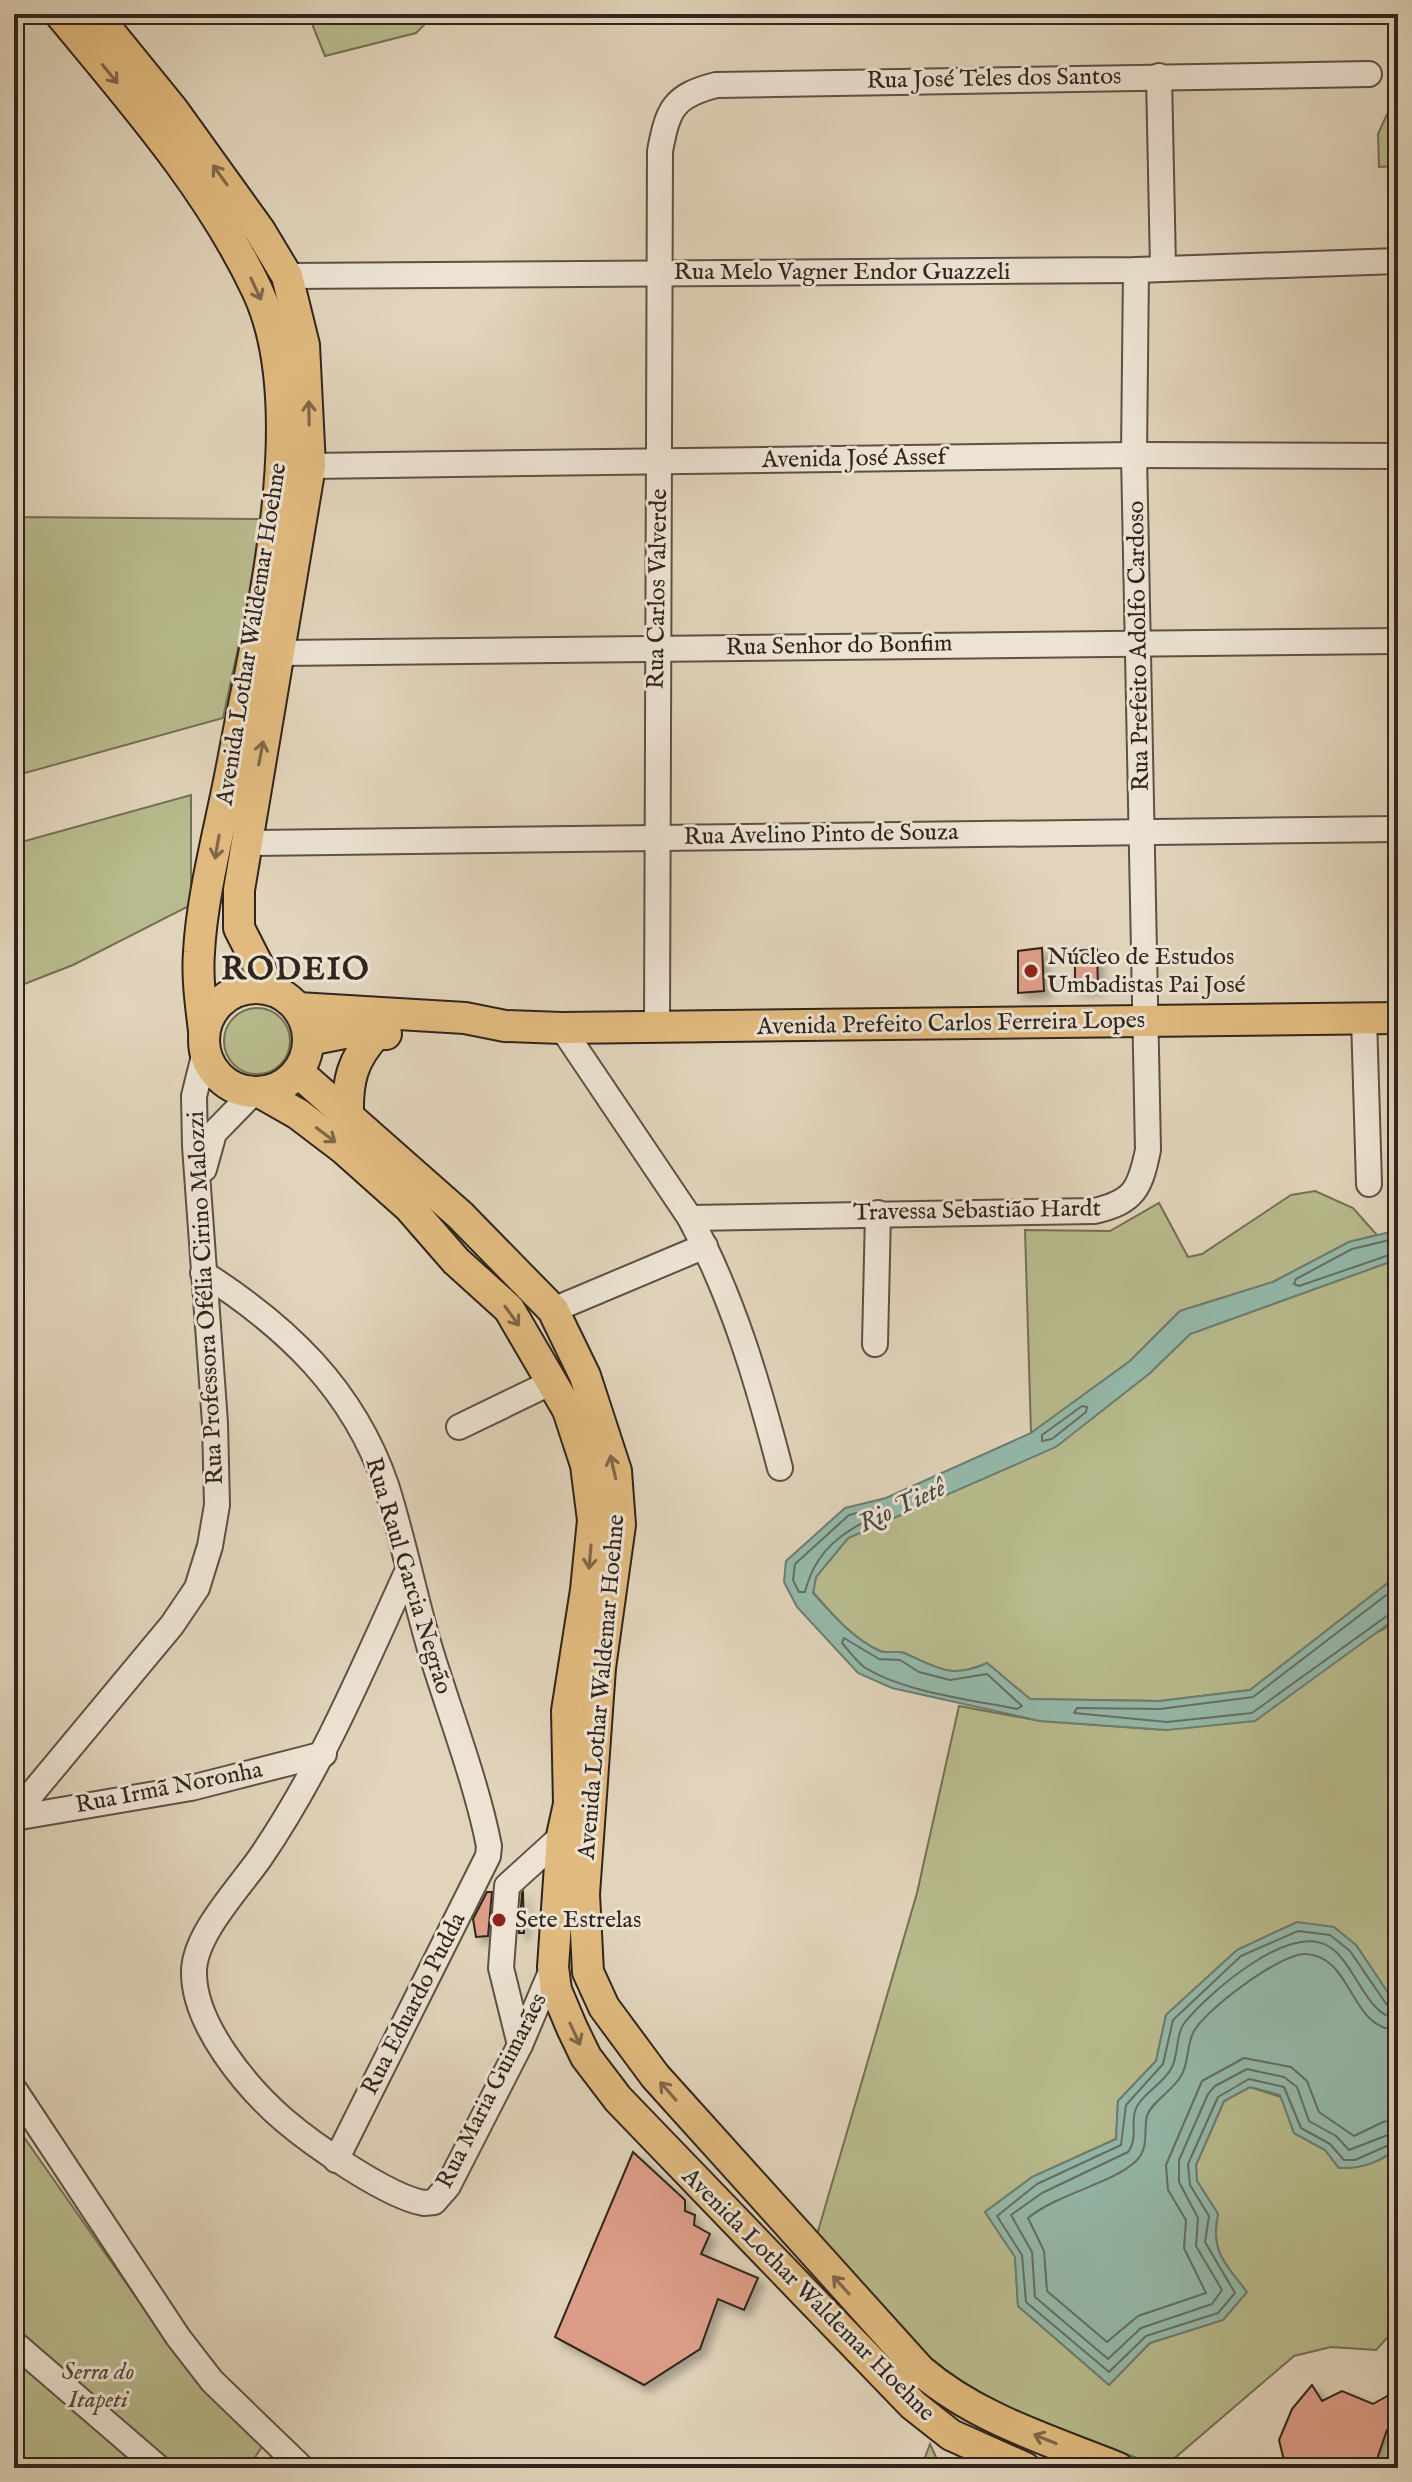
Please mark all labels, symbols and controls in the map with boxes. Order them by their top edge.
street label: Rua José Teles dos Santos [866,61,1122,97]
one-way arrow [100,64,118,85]
one-way arrow [212,165,229,187]
street label: Rua Melo Vagner Endor Guazzeli [674,257,1010,288]
one-way arrow [249,276,264,300]
one-way arrow [302,400,317,427]
street label: Avenida José Assef [761,442,951,476]
street label: Avenida Lothar Waldemar Hoehne [209,461,294,808]
street label: Rua Carlos Valverde [641,488,675,690]
street label: Rua Prefeito Adolfo Cardoso [1121,500,1157,792]
street label: Rua Senhor do Bonfim [725,629,953,663]
one-way arrow [255,741,270,766]
street label: Rua Avelino Pinto de Souza [683,817,959,853]
one-way arrow [208,834,223,860]
place label: Núcleo de Estudos Umbadistas Pai José [1047,942,1246,1001]
district label: RODEIO [221,950,371,991]
marker: Núcleo de Estudos Umbadistas Pai José [1022,962,1040,980]
street label: Avenida Prefeito Carlos Ferreira Lopes [756,1005,1145,1043]
street label: Rua Professora Ofélia Cirino Malozzi [181,1110,231,1486]
one-way arrow [315,1127,336,1144]
street label: Travessa Sebastião Hardt [853,1193,1101,1229]
one-way arrow [504,1304,521,1326]
street label: Rua Raul Garcia Negrão [357,1454,459,1698]
one-way arrow [605,1454,620,1480]
water label: Rio Tietê [853,1471,952,1540]
street label: Avenida Lothar Waldemar Hoehne [571,1513,633,1862]
one-way arrow [582,1543,597,1570]
street label: Rua Irmã Noronha [73,1755,266,1821]
place label: Sete Estrelas [515,1905,641,1936]
street label: Rua Eduardo Pudda [355,1907,474,2100]
marker: Sete Estrelas [490,1911,508,1929]
street label: Rua Maria Guimarães [429,1988,555,2194]
one-way arrow [568,2021,583,2045]
one-way arrow [659,2081,677,2102]
street label: Avenida Lothar Waldemar Hoehne [674,2161,941,2428]
one-way arrow [832,2276,850,2296]
park label: Serra do Itapeti [62,2357,134,2416]
one-way arrow [1033,2431,1058,2445]

